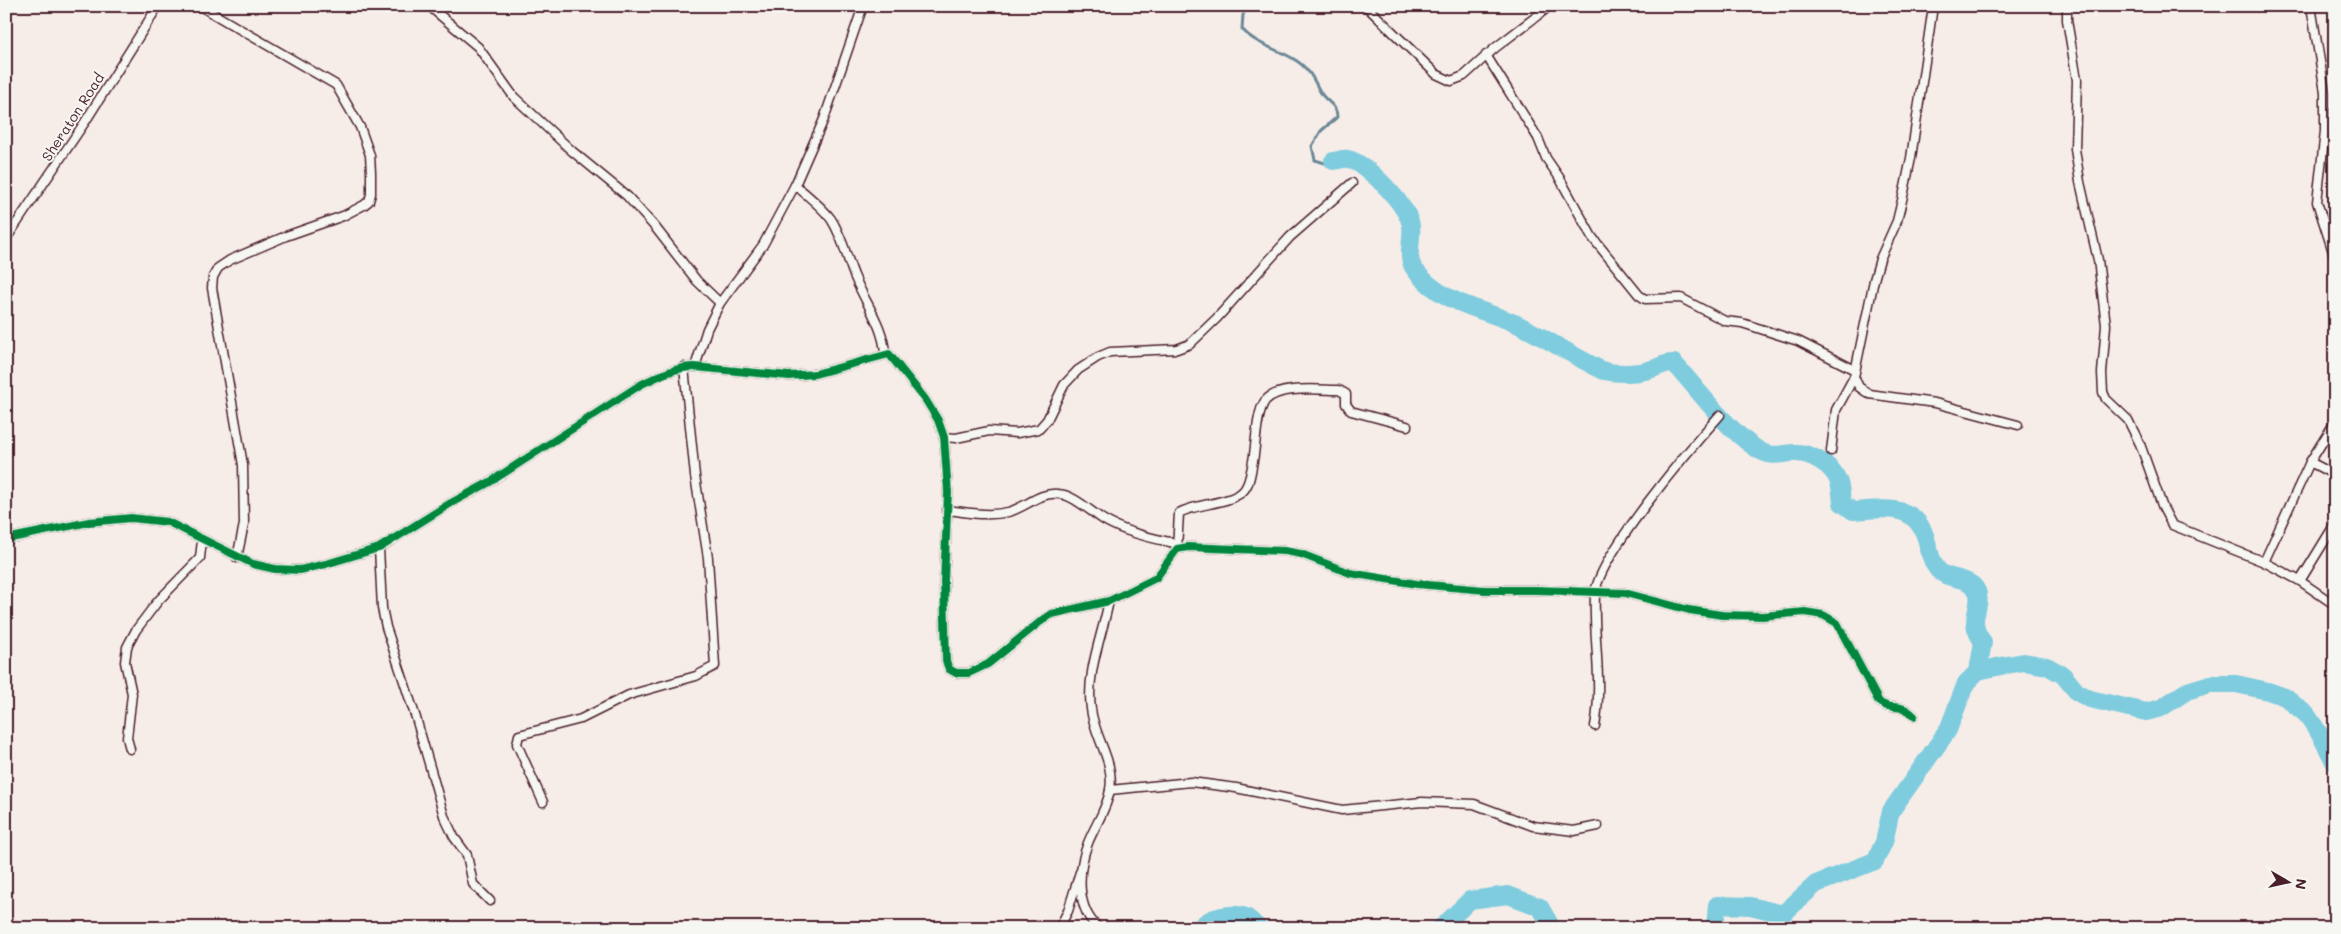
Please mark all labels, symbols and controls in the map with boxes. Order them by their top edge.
street label: Sheraton Road [37,69,108,165]
north arrow [2264,856,2314,906]
text: N [2291,877,2312,891]

